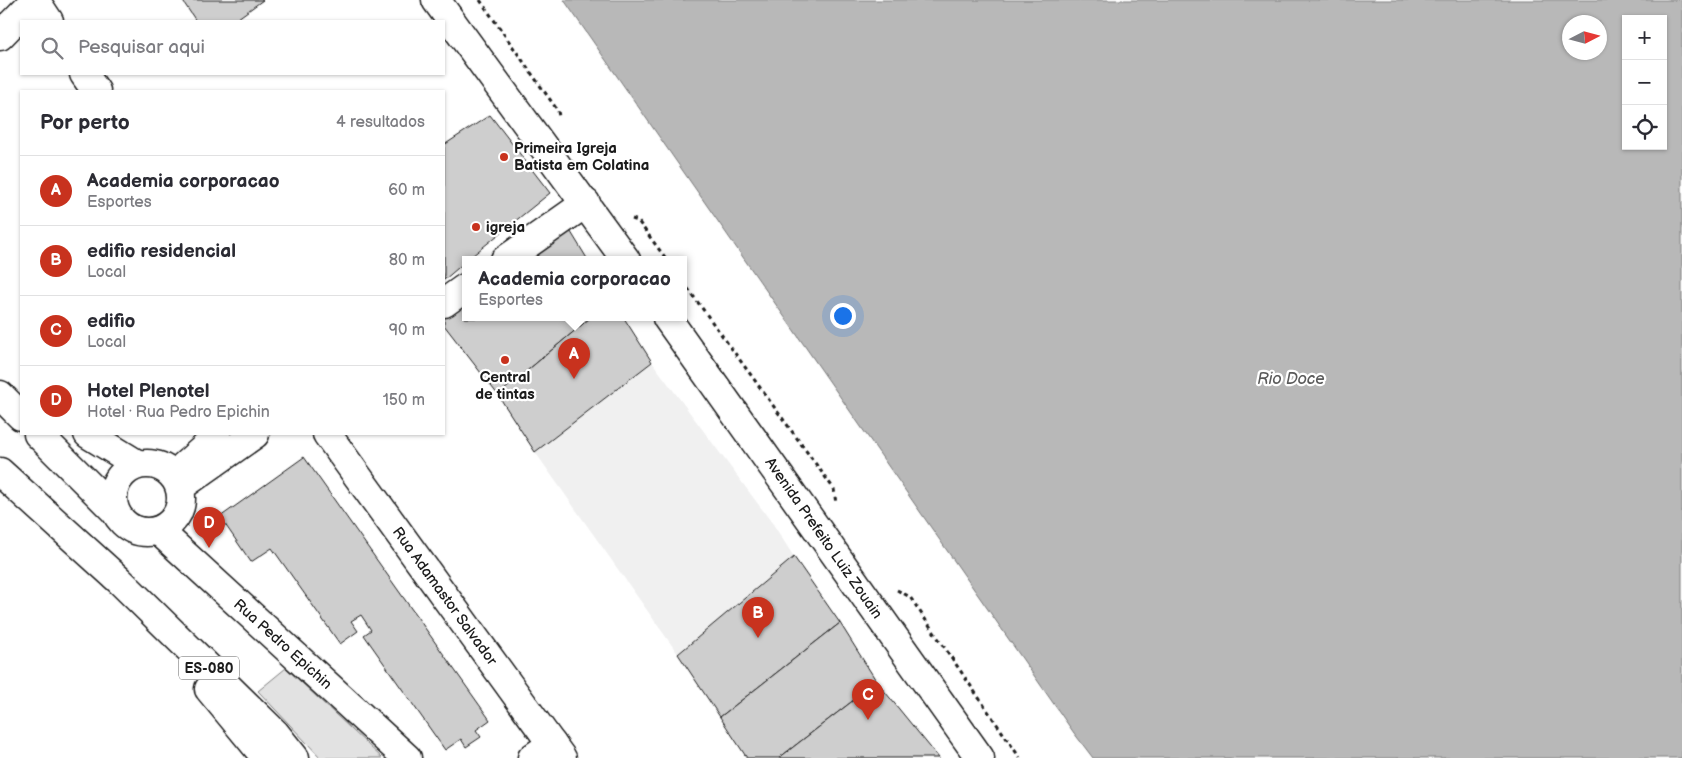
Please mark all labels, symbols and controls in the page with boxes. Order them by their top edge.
north arrow [1562,15,1607,60]
map controls [1622,15,1667,150]
button: + [1622,15,1667,60]
search box [20,20,445,75]
icon: search [38,34,66,62]
text: Pesquisar aqui [78,36,205,59]
button: − [1622,60,1667,105]
button: locate [1622,105,1667,150]
text: Por perto [40,110,130,135]
text: 4 resultados [336,113,425,132]
place label: Primeira Igreja Batista em Colatina [514,139,649,175]
marker: Primeira Igreja Batista em Colatina [498,151,510,163]
text: Academia corporacao [87,170,280,193]
text: A [51,181,61,200]
text: 60 m [388,181,425,200]
text: Esportes [87,193,152,212]
place label: igreja [486,218,525,237]
marker: igreja [470,221,482,233]
text: edifio residencial [87,240,236,263]
text: B [50,251,62,270]
text: 80 m [389,251,425,270]
popup [462,256,687,321]
text: Local [87,263,126,282]
text: Academia corporacao [478,268,671,291]
text: Esportes [478,291,543,310]
your location [830,303,856,329]
text: edifio [87,310,135,333]
text: C [50,321,62,340]
text: 90 m [389,321,425,340]
text: Local [87,333,126,352]
pin: A [558,338,590,379]
marker: Central de tintas [499,354,511,366]
place label: Central de tintas [475,368,535,404]
water label: Rio Doce [1257,370,1325,389]
text: Hotel Plenotel [87,380,210,403]
text: D [50,391,62,410]
text: 150 m [383,391,425,410]
text: Hotel · Rua Pedro Epichin [87,403,270,422]
street label: Avenida Prefeito Luiz Zouain [761,454,887,623]
pin: D [193,507,225,548]
street label: Rua Adamastor Salvador [388,523,502,670]
street label: Rua Pedro Epichin [230,595,336,694]
pin: B [742,597,774,638]
road number: ES-080 [179,656,239,680]
pin: C [852,679,884,720]

